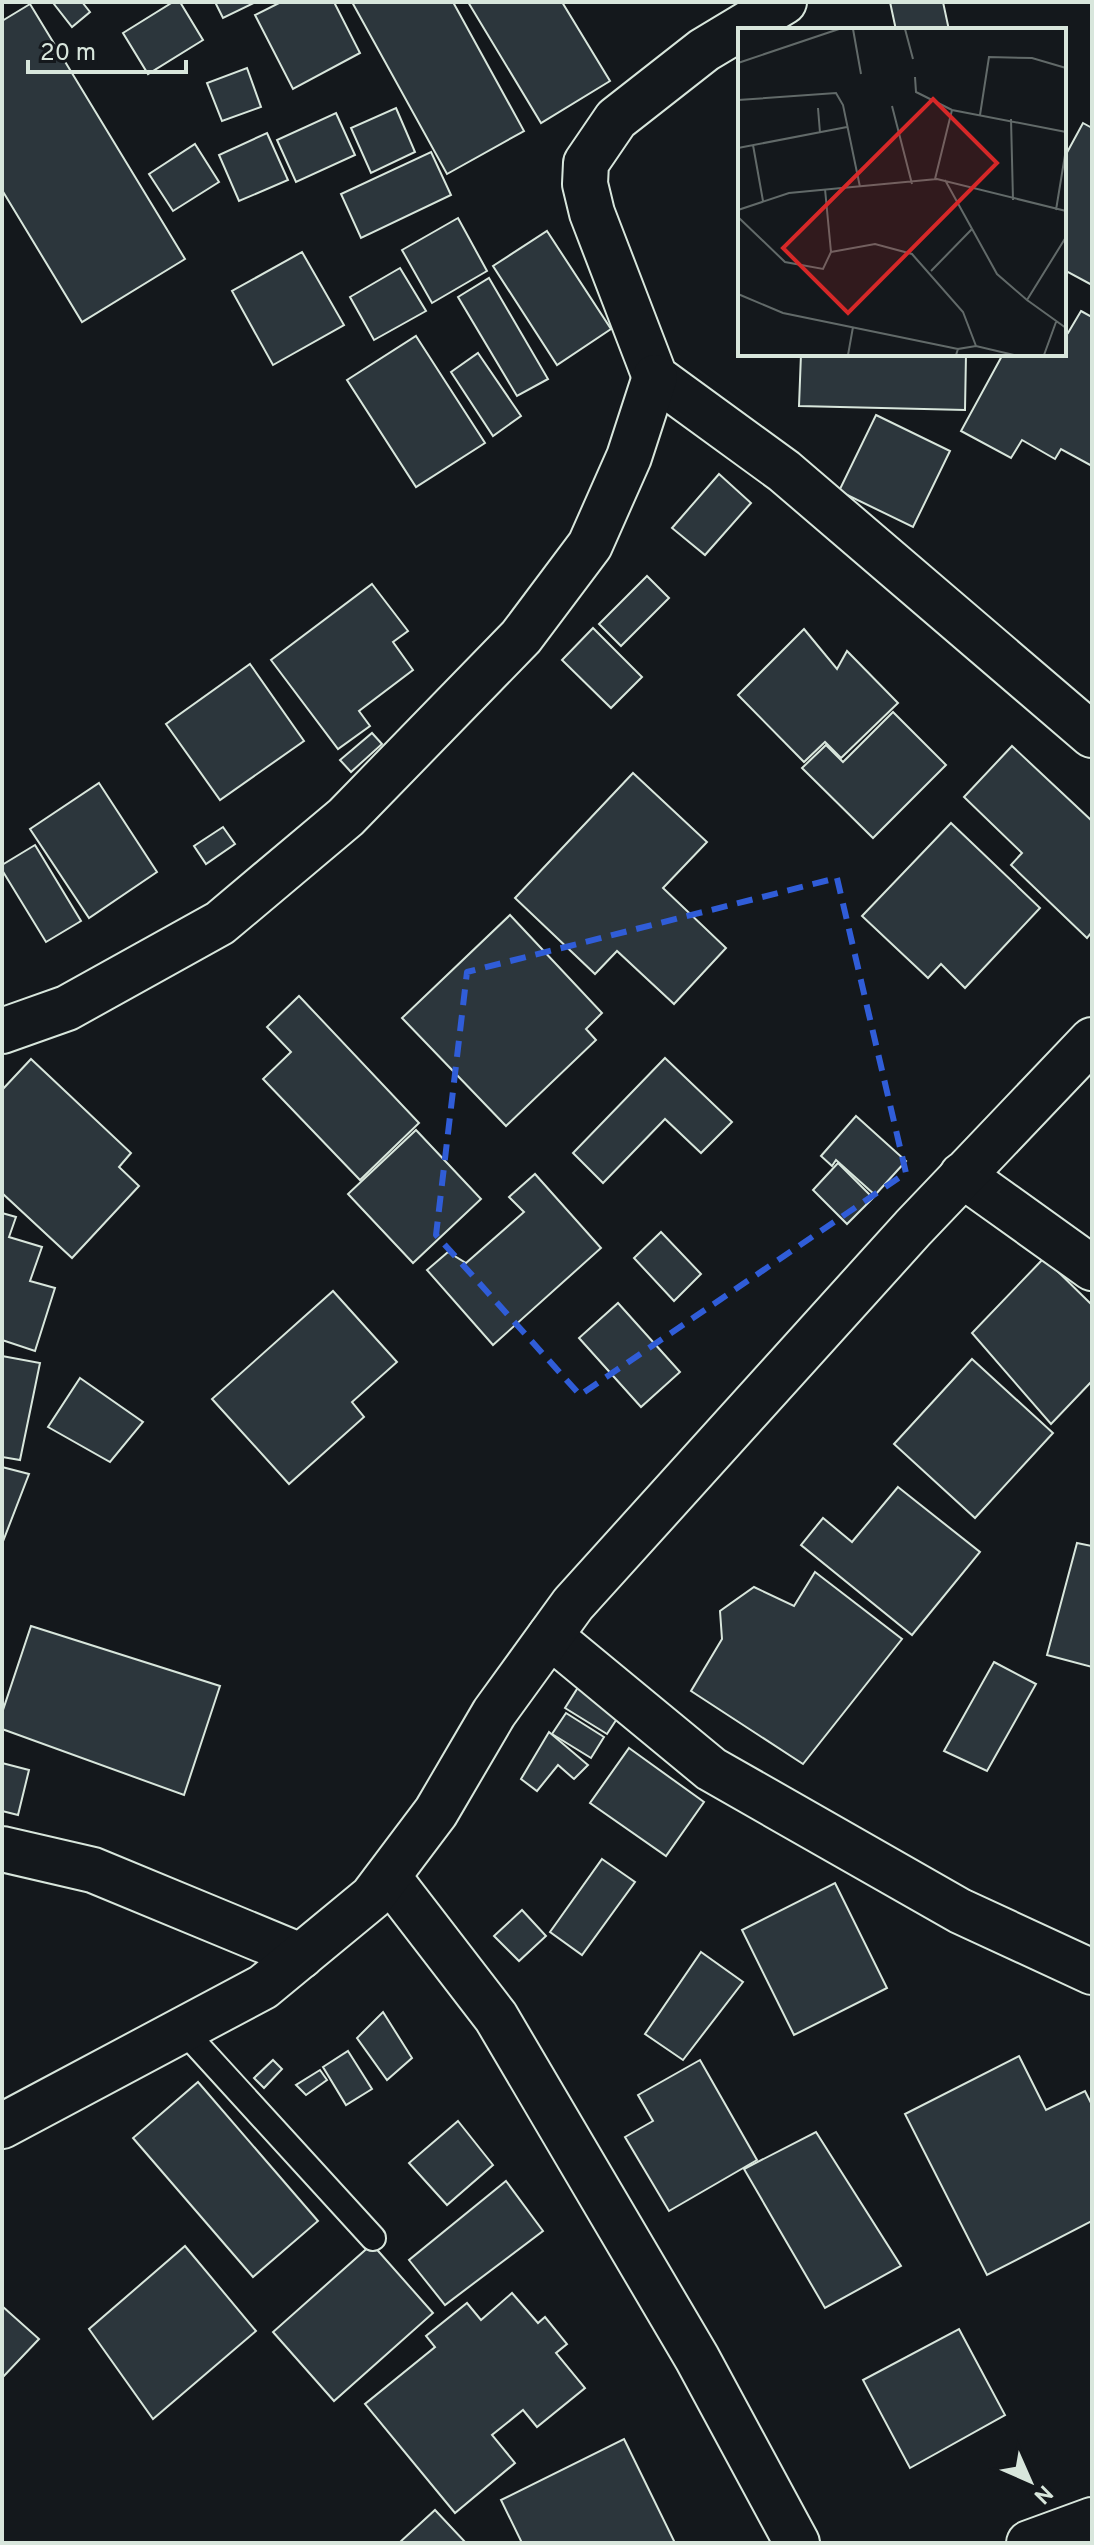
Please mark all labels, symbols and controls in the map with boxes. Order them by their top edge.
scale bar [28,24,186,74]
inset map [738,28,1066,356]
text: 20 m [40,39,96,69]
north arrow [990,2441,1070,2521]
text: N [1027,2478,1058,2509]

